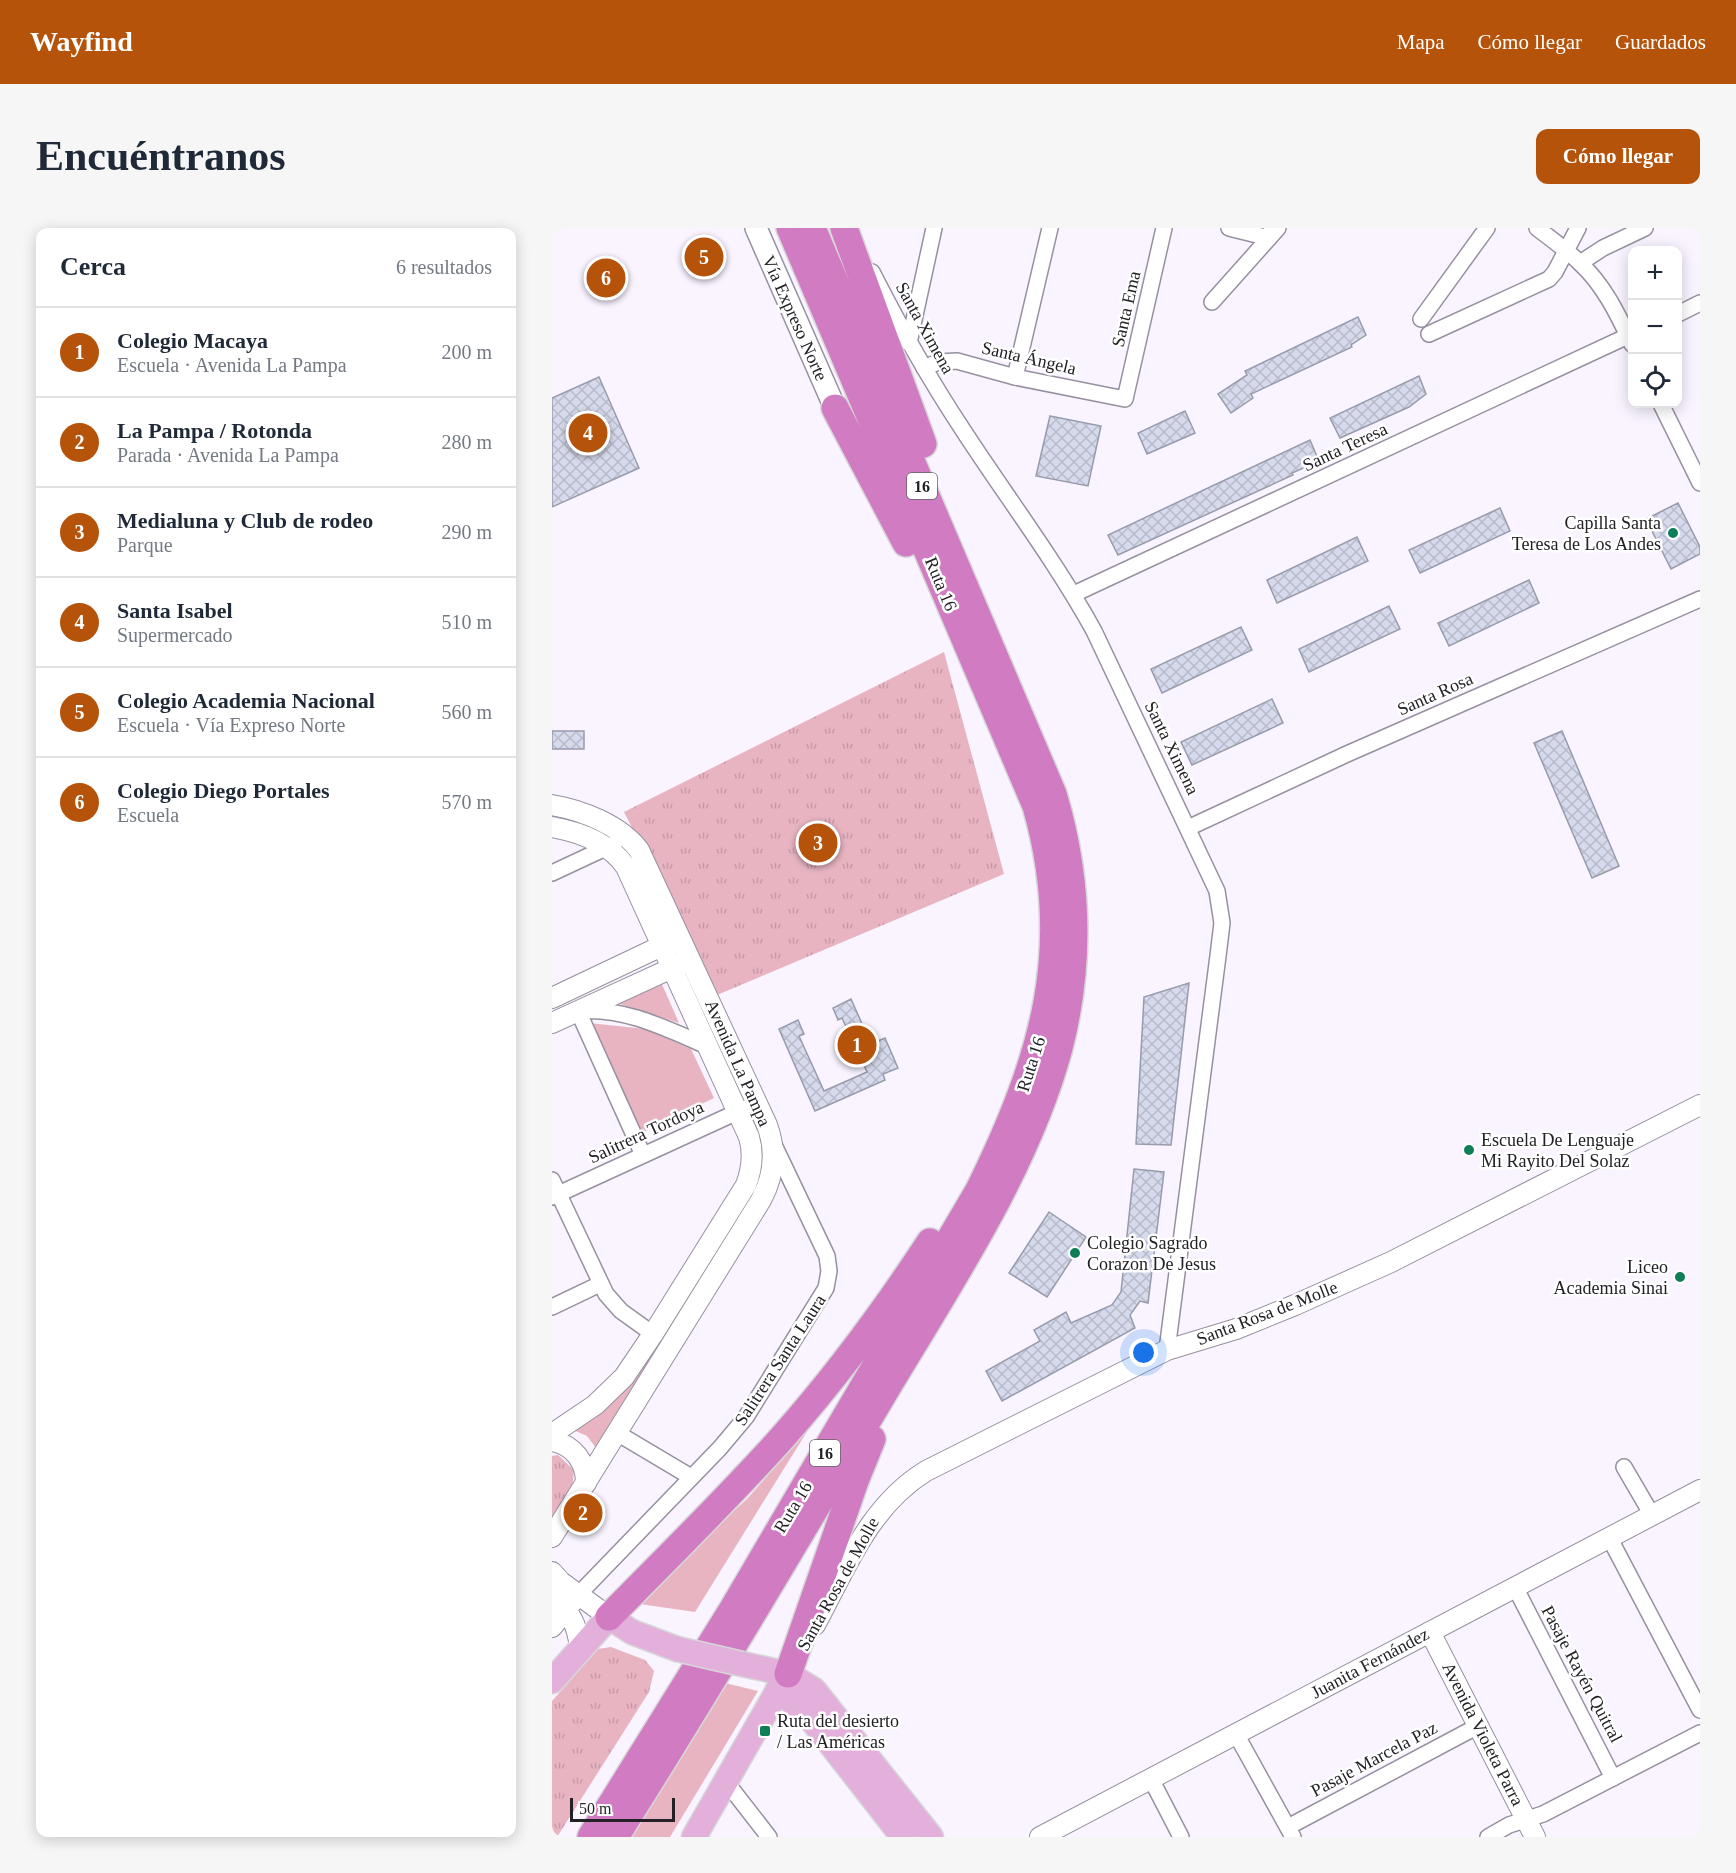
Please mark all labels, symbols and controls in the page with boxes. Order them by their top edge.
text: Wayfind [30,26,133,57]
text: Mapa [1397,30,1445,54]
text: Cómo llegar [1478,30,1582,54]
text: Guardados [1615,30,1706,54]
button: Cómo llegar [1536,129,1700,184]
text: Encuéntranos [36,133,286,179]
pin: 5 [684,234,724,279]
map controls [1628,246,1682,408]
button: + [1628,246,1682,300]
text: Cerca [60,252,126,281]
street label: Vía Expreso Norte [758,252,832,384]
text: 6 resultados [396,256,492,278]
pin: 6 [586,256,626,300]
street label: Santa Ema [1108,269,1144,349]
street label: Santa Ximena [892,279,958,377]
button: − [1628,300,1682,354]
text: Colegio Macaya [117,328,268,353]
street label: Santa Ángela [980,336,1078,379]
text: 1 [75,341,85,363]
text: 200 m [441,341,492,363]
text: Escuela · Avenida La Pampa [117,354,347,376]
button: locate [1628,354,1682,408]
pin: 4 [568,410,608,456]
text: La Pampa / Rotonda [117,418,312,443]
street label: Santa Teresa [1300,419,1390,475]
text: 2 [75,431,85,453]
text: 280 m [441,431,492,453]
text: Parada · Avenida La Pampa [117,444,339,466]
road number: 16 [907,473,937,499]
text: Medialuna y Club de rodeo [117,508,373,533]
place label: Capilla Santa Teresa de Los Andes [1512,513,1661,554]
text: 3 [75,521,85,543]
text: 290 m [441,521,492,543]
marker: Capilla Santa Teresa de Los Andes [1666,526,1680,540]
text: Parque [117,534,173,556]
street label: Ruta 16 [921,554,961,614]
text: Santa Isabel [117,598,233,623]
text: 4 [75,611,85,633]
text: 510 m [441,611,492,633]
text: Supermercado [117,624,233,646]
street label: Santa Rosa [1394,668,1476,720]
text: Colegio Academia Nacional [117,688,375,713]
street label: Santa Ximena [1141,698,1203,798]
text: 5 [75,701,85,723]
text: 560 m [441,701,492,723]
text: Escuela · Vía Expreso Norte [117,714,345,736]
text: Colegio Diego Portales [117,778,330,803]
text: 6 [75,791,85,813]
text: 570 m [441,791,492,813]
text: Escuela [117,804,179,826]
pin: 3 [798,820,838,866]
street label: Avenida La Pampa [701,997,775,1129]
pin: 1 [838,1022,876,1068]
street label: Ruta 16 [1013,1034,1049,1094]
street label: Salitrera Tordoya [585,1097,707,1167]
place label: Escuela De Lenguaje Mi Rayito Del Solaz [1481,1130,1634,1171]
marker: Escuela De Lenguaje Mi Rayito Del Solaz [1462,1143,1476,1157]
place label: Colegio Sagrado Corazon De Jesus [1087,1233,1216,1274]
marker: Colegio Sagrado Corazon De Jesus [1068,1246,1082,1260]
place label: Liceo Academia Sinai [1554,1257,1668,1298]
marker: Liceo Academia Sinai [1673,1270,1687,1284]
street label: Santa Rosa de Molle [1194,1277,1340,1349]
street label: Salitrera Santa Laura [730,1291,830,1429]
your location [1129,1338,1158,1367]
road number: 16 [810,1440,840,1466]
street label: Ruta 16 [770,1478,816,1536]
pin: 2 [564,1490,603,1536]
street label: Santa Rosa de Molle [793,1514,883,1654]
street label: Pasaje Rayén Quitral [1537,1602,1627,1746]
street label: Juanita Fernández [1308,1624,1432,1702]
street label: Avenida Violeta Parra [1438,1659,1528,1809]
place label: Ruta del desierto / Las Américas [777,1711,899,1752]
street label: Pasaje Marcela Paz [1308,1717,1440,1801]
marker: Ruta del desierto / Las Américas [758,1724,772,1738]
scale bar [570,1795,675,1822]
text: 50 m [579,1800,611,1817]

